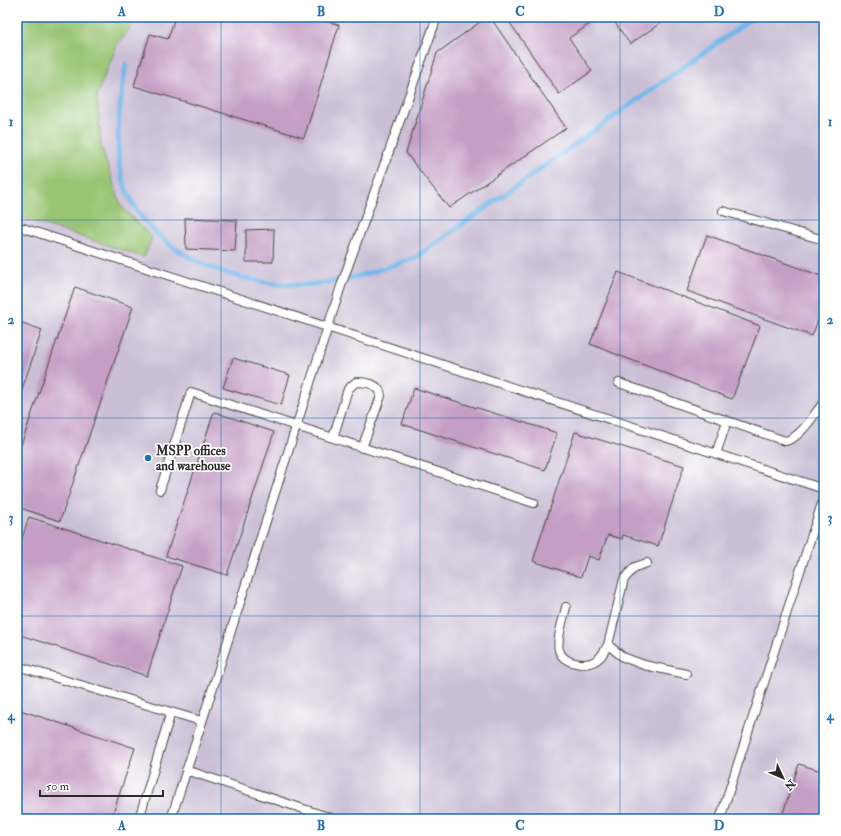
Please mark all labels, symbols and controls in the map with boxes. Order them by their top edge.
text: A [117,4,127,20]
text: B [317,4,325,20]
text: C [515,4,525,20]
text: D [714,4,725,20]
text: 1 [9,114,14,130]
text: 1 [828,114,833,130]
text: 2 [8,312,15,328]
text: 2 [827,312,834,328]
place label: MSPP offices and warehouse [155,443,231,474]
marker: MSPP offices and warehouse [143,453,153,463]
text: 3 [9,510,14,526]
text: 3 [828,510,833,526]
text: 4 [6,708,15,724]
text: 4 [825,708,834,724]
north arrow [763,758,803,798]
scale bar [40,772,163,798]
text: N [781,776,799,793]
text: 50 m [46,779,70,794]
text: A [117,818,127,834]
text: B [317,818,325,834]
text: C [515,818,525,834]
text: D [714,818,725,834]

